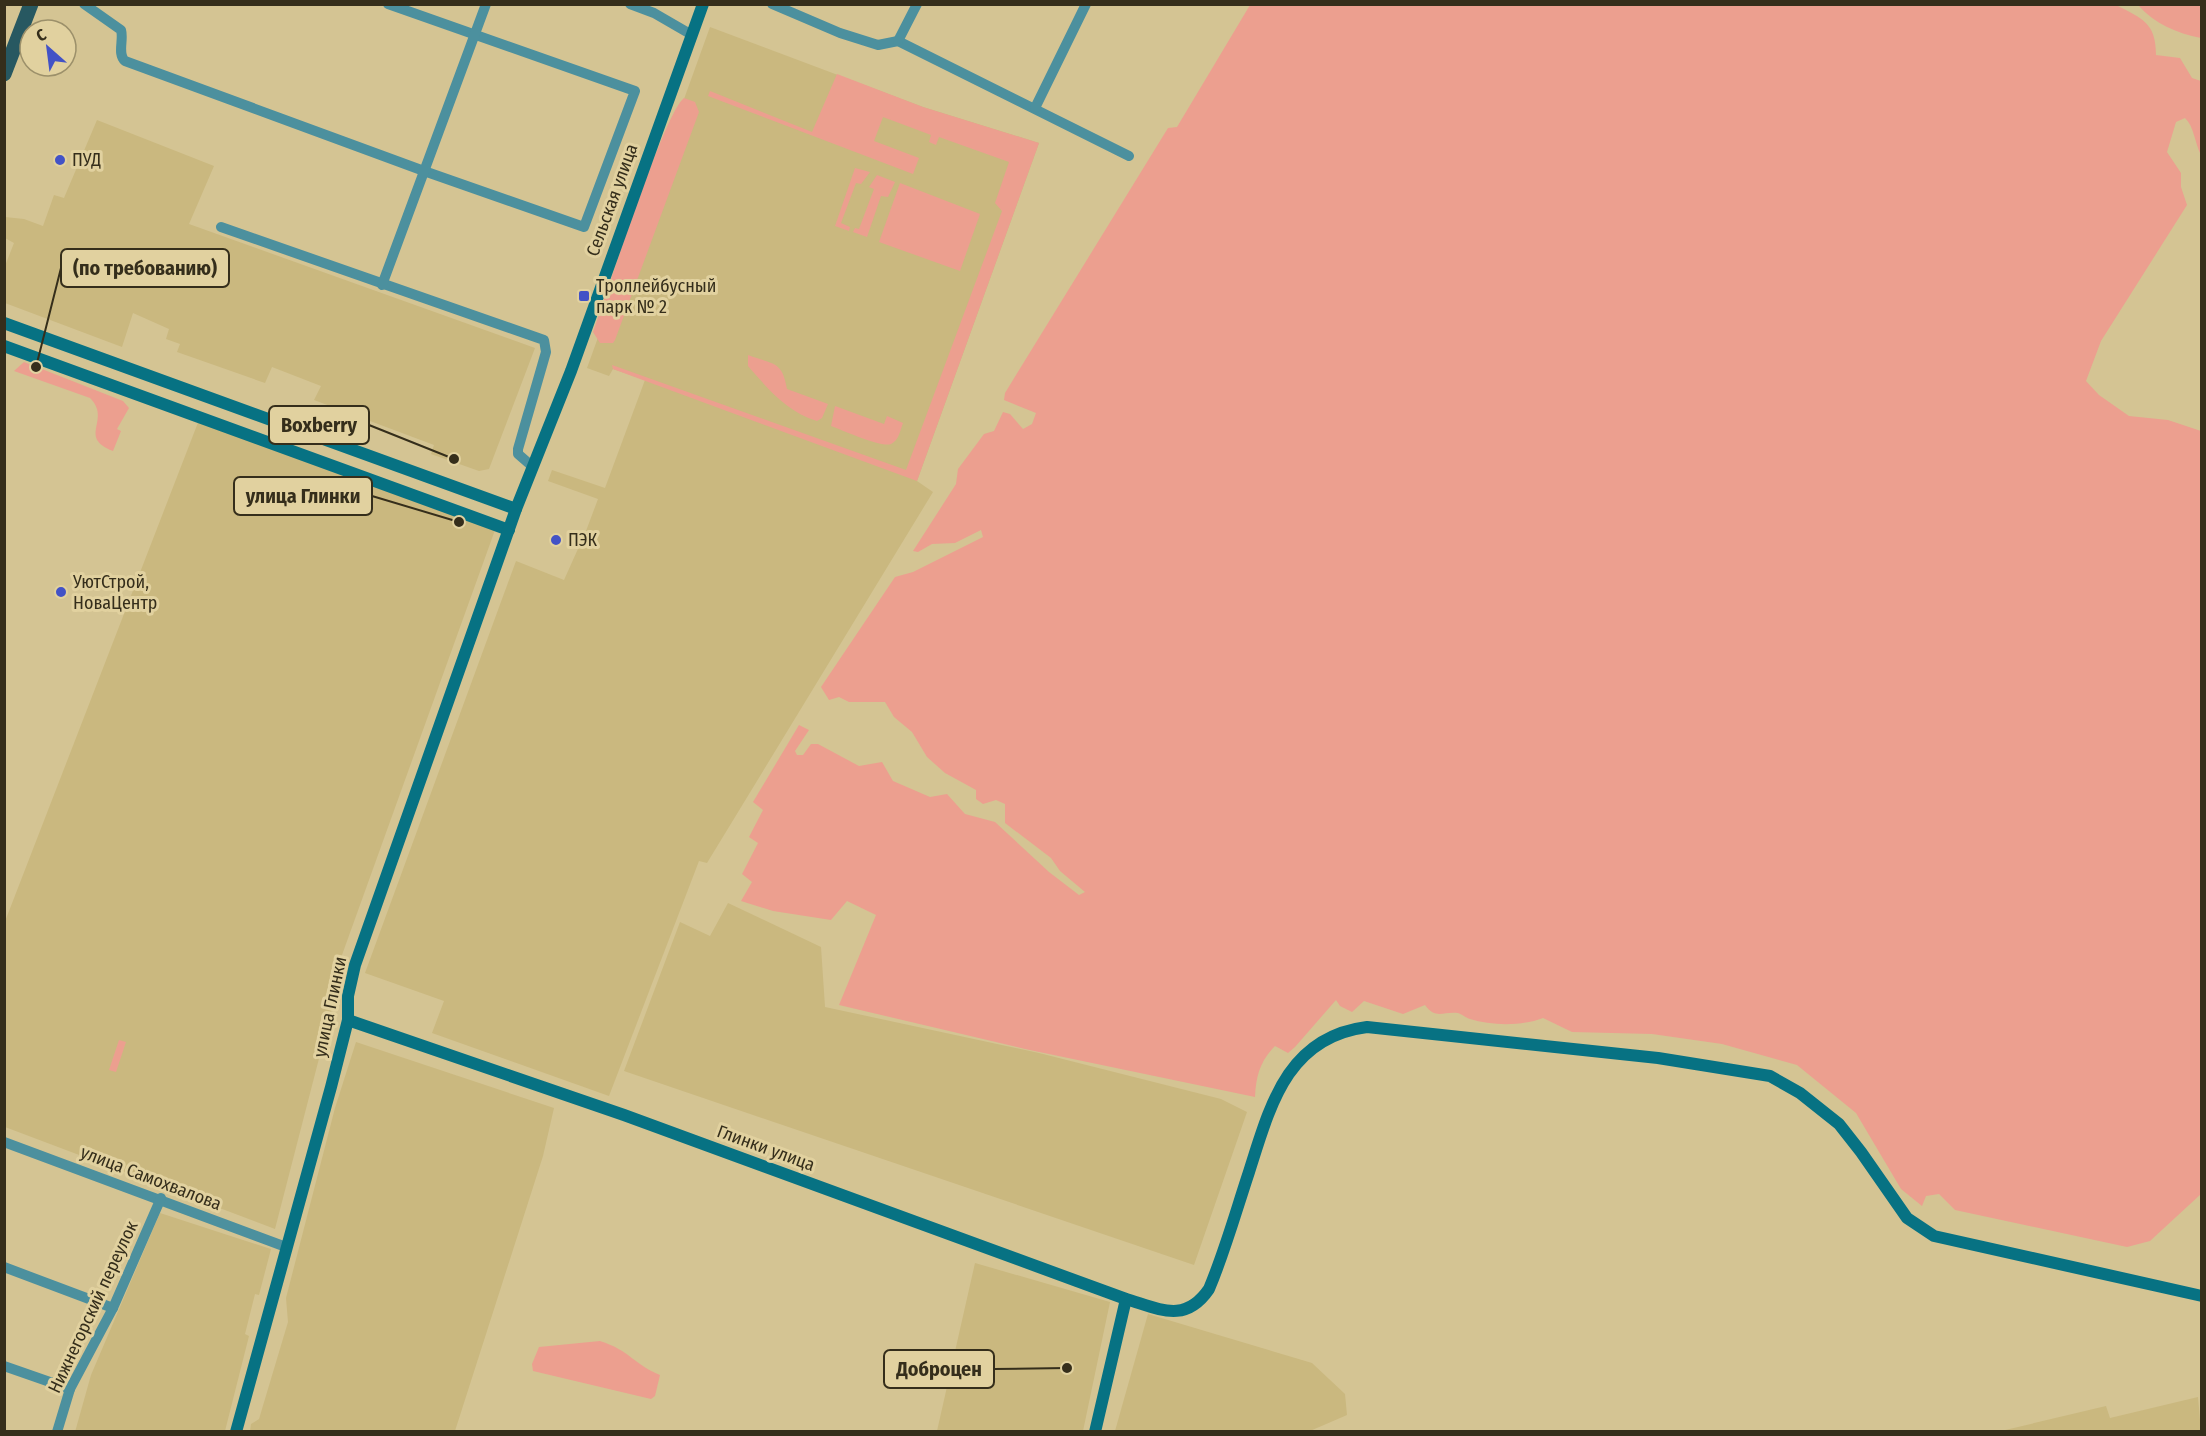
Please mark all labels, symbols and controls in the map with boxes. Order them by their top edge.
north arrow [18,18,78,78]
text: С [33,25,50,46]
street label: Сельская улица [581,141,643,259]
place label: ПУД [72,149,101,171]
marker: ПУД [53,153,67,167]
callout: (по требованию) [61,249,229,287]
text: (по требованию) [73,256,217,280]
place label: Троллейбусный парк № 2 [596,275,716,318]
marker: Троллейбусный парк № 2 [577,289,591,303]
callout: Boxberry [269,406,369,444]
text: Boxberry [281,413,358,437]
callout: улица Глинки [234,477,372,515]
text: улица Глинки [245,484,360,508]
place label: ПЭК [568,529,598,551]
marker: ПЭК [549,533,563,547]
place label: УютСтрой, НоваЦентр [72,571,157,614]
marker: УютСтрой, НоваЦентр [54,585,68,599]
street label: улица Глинки [309,955,351,1059]
street label: Глинки улица [714,1120,818,1176]
street label: улица Самохвалова [77,1141,225,1215]
street label: Нижнегорский переулок [43,1217,143,1397]
callout: Доброцен [884,1350,994,1388]
text: Доброцен [895,1357,982,1381]

